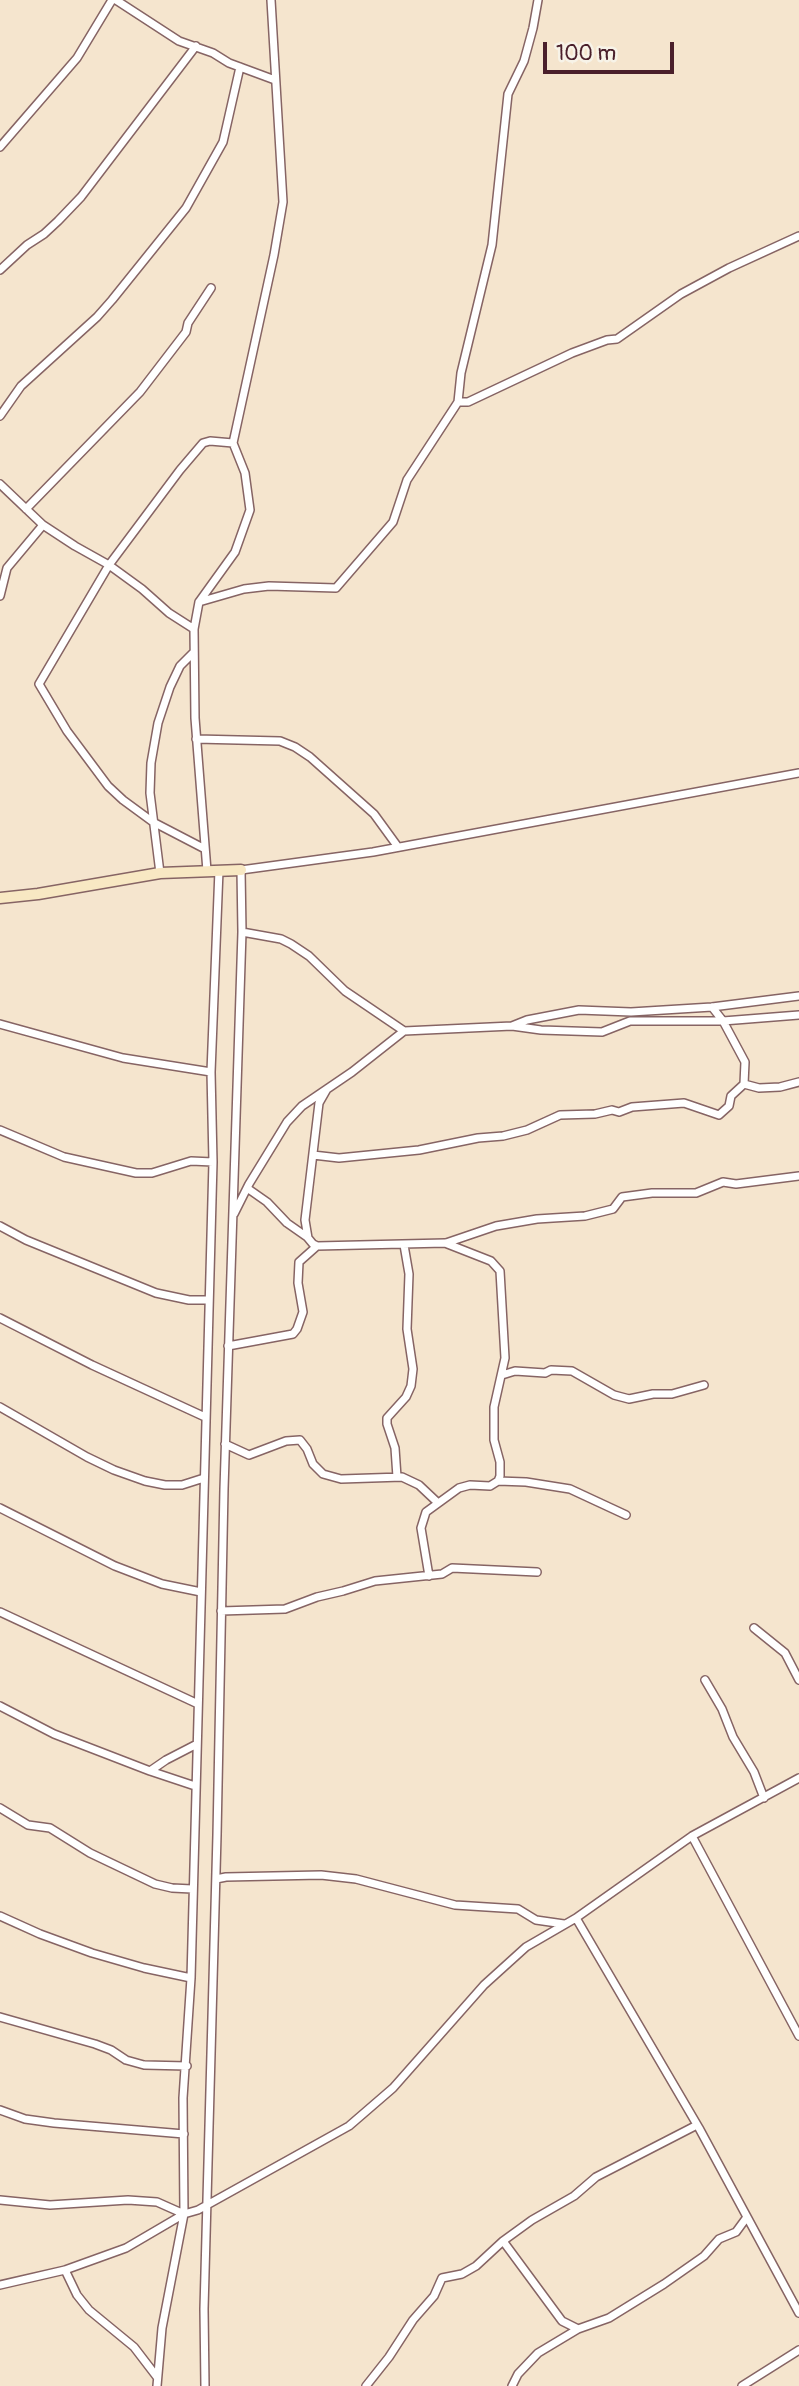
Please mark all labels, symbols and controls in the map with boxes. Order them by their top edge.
scale bar [547,28,678,72]
text: 100 m [556,40,616,67]

